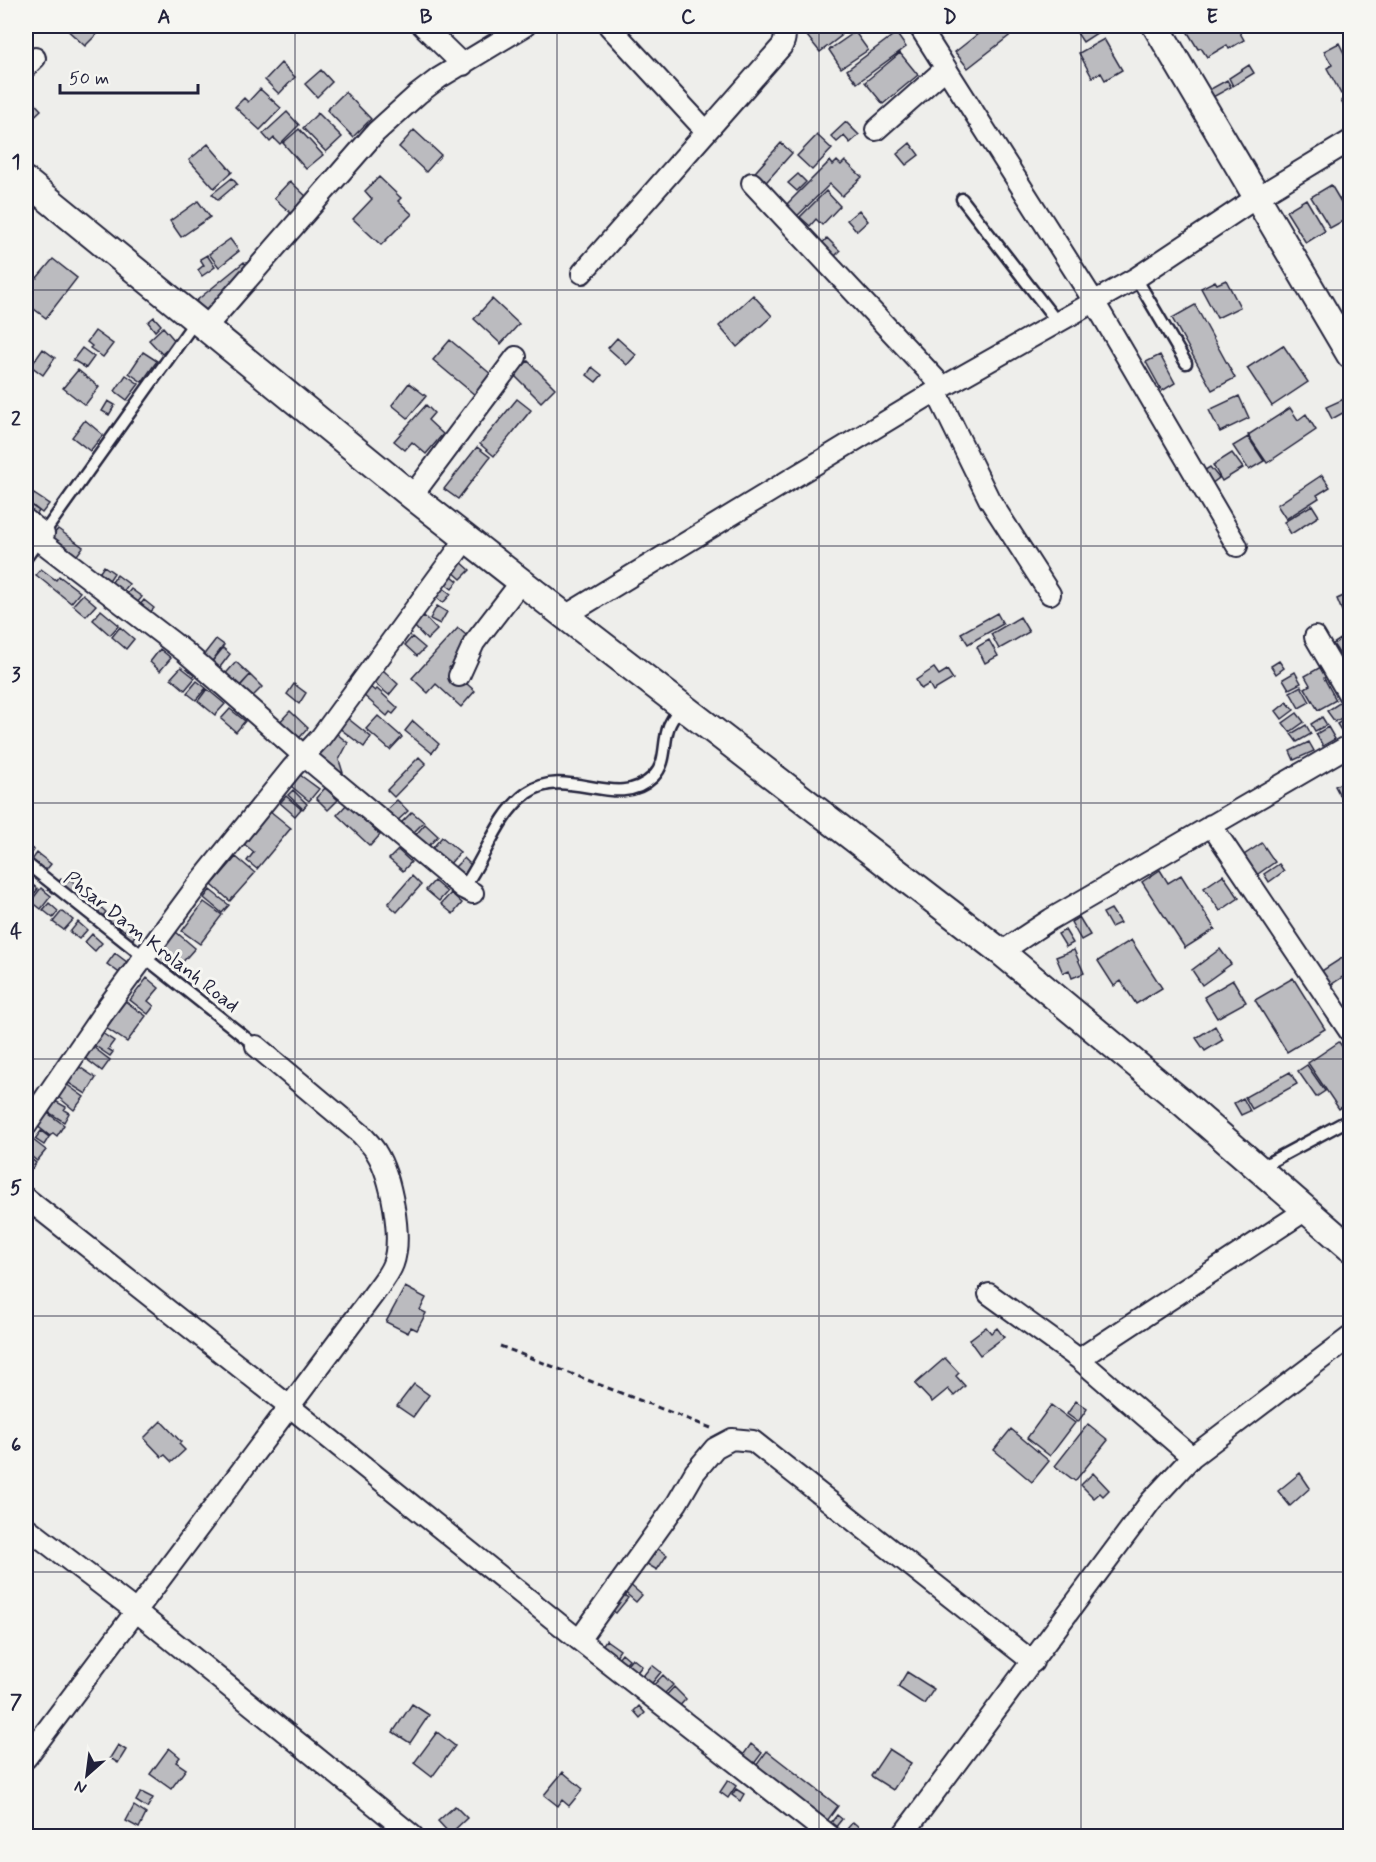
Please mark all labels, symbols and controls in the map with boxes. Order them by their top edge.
text: A [157,4,171,31]
text: B [420,4,433,31]
text: C [681,4,696,31]
text: D [943,4,957,31]
text: E [1206,4,1218,31]
scale bar [60,57,198,95]
text: 50 m [69,67,109,91]
text: 1 [12,149,20,176]
text: 2 [11,406,21,433]
text: 3 [11,662,21,689]
street label: Phsar Dam Krolanh Road [58,865,244,1019]
text: 4 [10,919,22,946]
text: 5 [10,1175,22,1202]
text: 6 [11,1432,21,1459]
text: 7 [10,1689,22,1716]
north arrow [57,1745,117,1805]
text: N [71,1775,90,1799]

